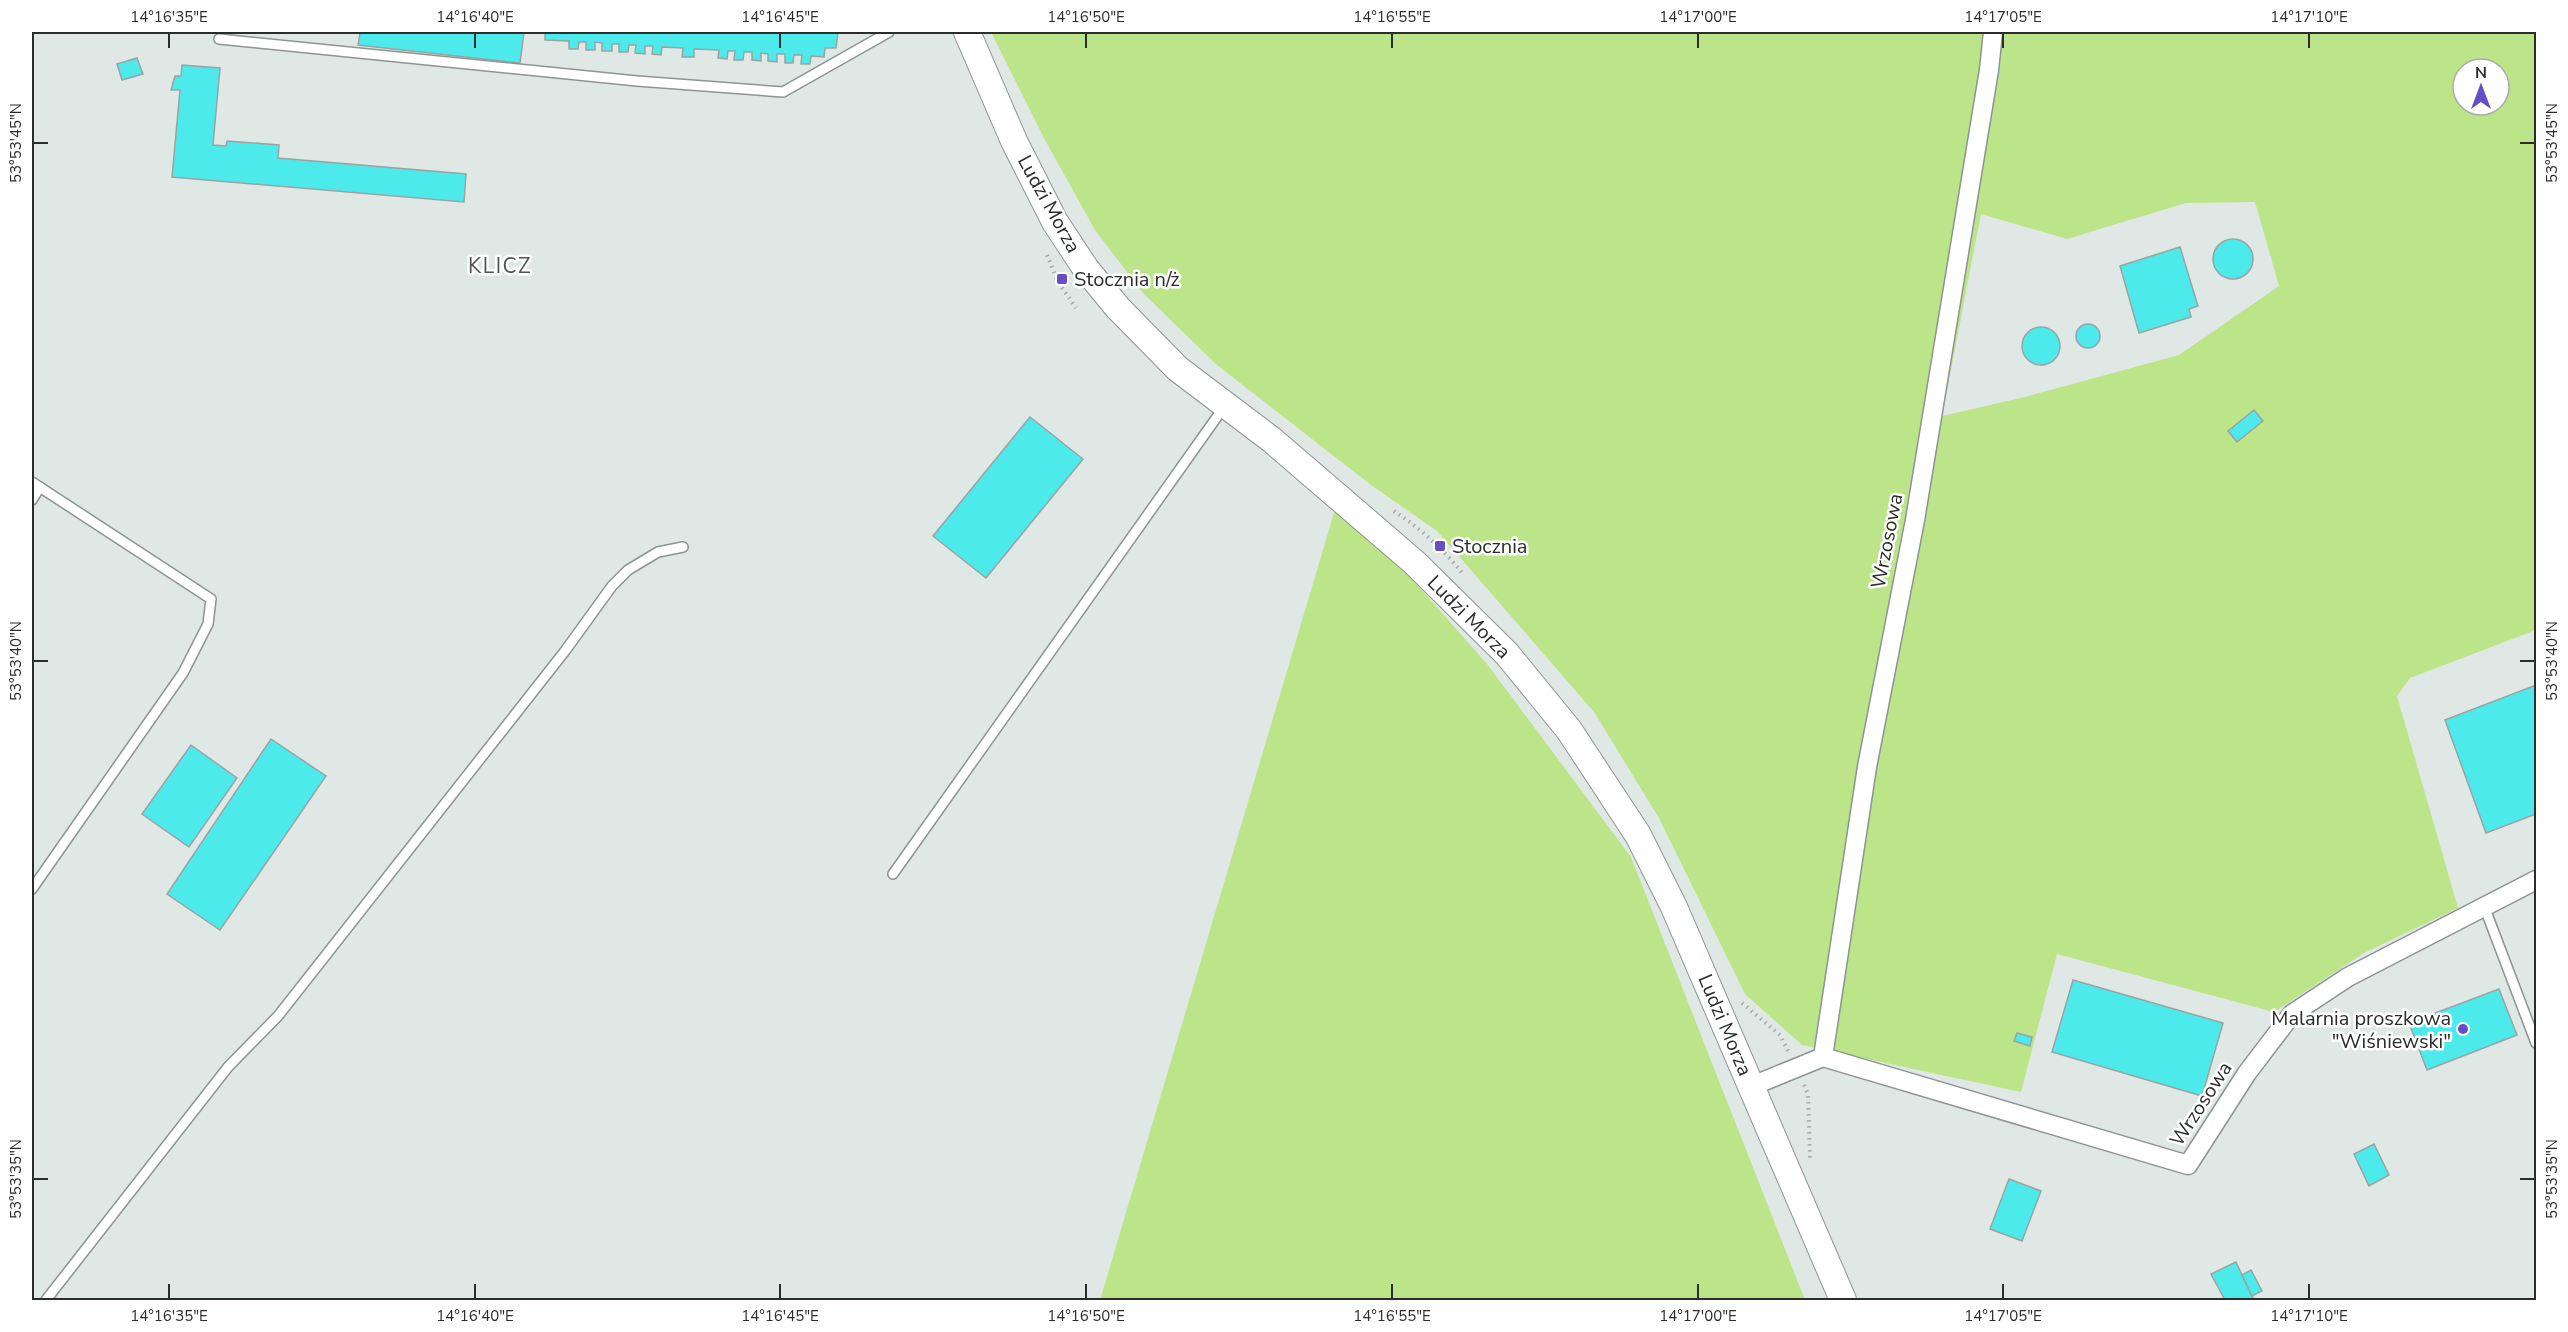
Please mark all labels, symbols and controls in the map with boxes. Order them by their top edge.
text: 14°16'35"E [130,7,208,27]
text: 14°16'40"E [436,7,514,27]
text: 14°16'45"E [741,7,819,27]
text: 14°16'50"E [1047,7,1125,27]
text: 14°16'55"E [1353,7,1431,27]
text: 14°17'00"E [1659,7,1737,27]
text: 14°17'05"E [1964,7,2042,27]
text: 14°17'10"E [2270,7,2348,27]
north arrow [2451,57,2511,117]
text: N [2475,62,2487,84]
text: 53°53'45"N [6,103,26,183]
text: 53°53'45"N [2542,103,2562,183]
street label: Ludzi Morza [1011,150,1087,258]
district label: KLICZ [468,252,532,280]
place label: Stocznia n/ż [1074,266,1180,293]
marker: Stocznia n/ż [1055,272,1069,286]
street label: Wrzosowa [1865,491,1909,591]
place label: Stocznia [1452,533,1527,560]
marker: Stocznia [1433,539,1447,553]
street label: Ludzi Morza [1421,569,1517,665]
text: 53°53'40"N [6,621,26,701]
text: 53°53'40"N [2542,621,2562,701]
street label: Ludzi Morza [1692,970,1758,1080]
place label: Malarnia proszkowa "Wiśniewski" [2271,1005,2451,1055]
marker: Malarnia proszkowa "Wiśniewski" [2456,1022,2470,1036]
street label: Wrzosowa [2164,1056,2238,1152]
text: 53°53'35"N [6,1139,26,1219]
text: 53°53'35"N [2542,1139,2562,1219]
text: 14°16'35"E [130,1306,208,1326]
text: 14°16'40"E [436,1306,514,1326]
text: 14°16'45"E [741,1306,819,1326]
text: 14°16'50"E [1047,1306,1125,1326]
text: 14°16'55"E [1353,1306,1431,1326]
text: 14°17'00"E [1659,1306,1737,1326]
text: 14°17'05"E [1964,1306,2042,1326]
text: 14°17'10"E [2270,1306,2348,1326]

